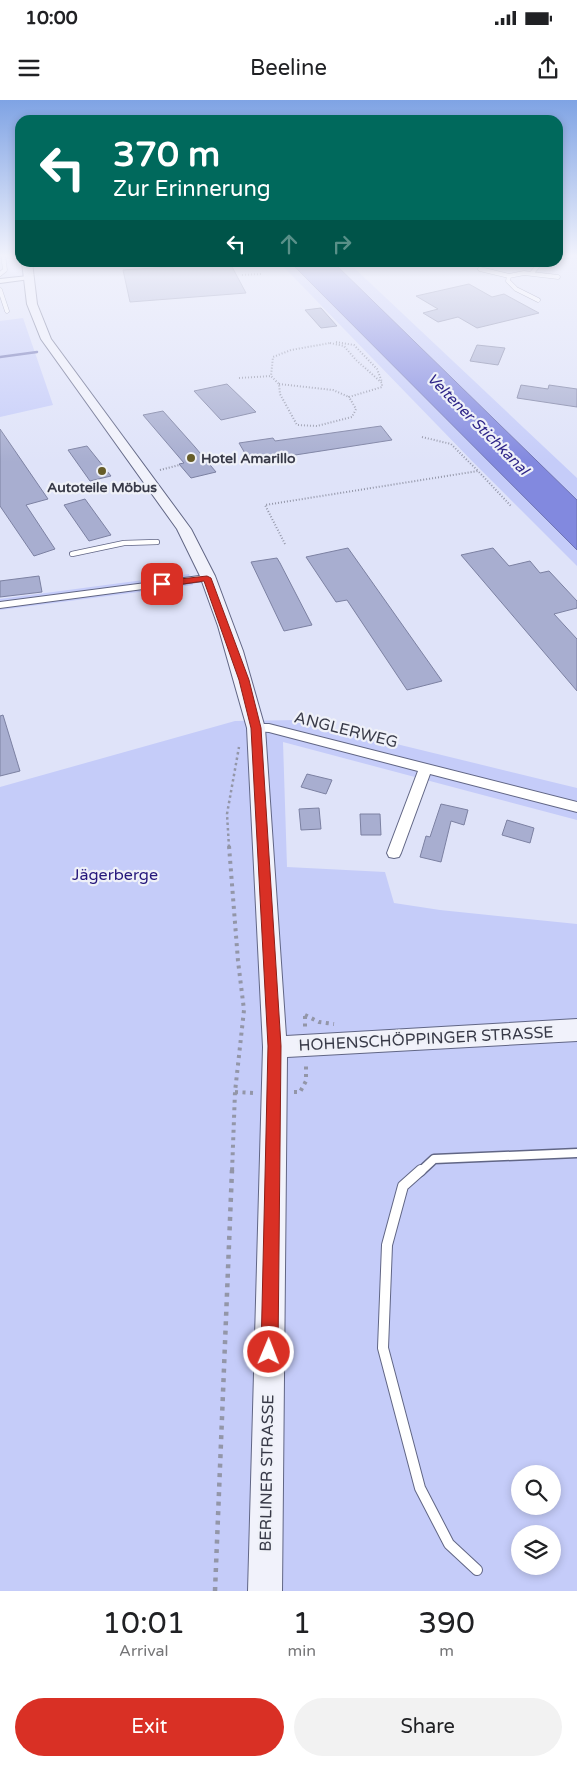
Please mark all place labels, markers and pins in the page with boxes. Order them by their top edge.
place label: Hotel Amarillo [201,450,296,467]
marker: Hotel Amarillo [185,452,197,464]
marker: Autoteile Möbus [96,465,108,477]
place label: Autoteile Möbus [47,479,157,496]
pin [141,563,183,605]

